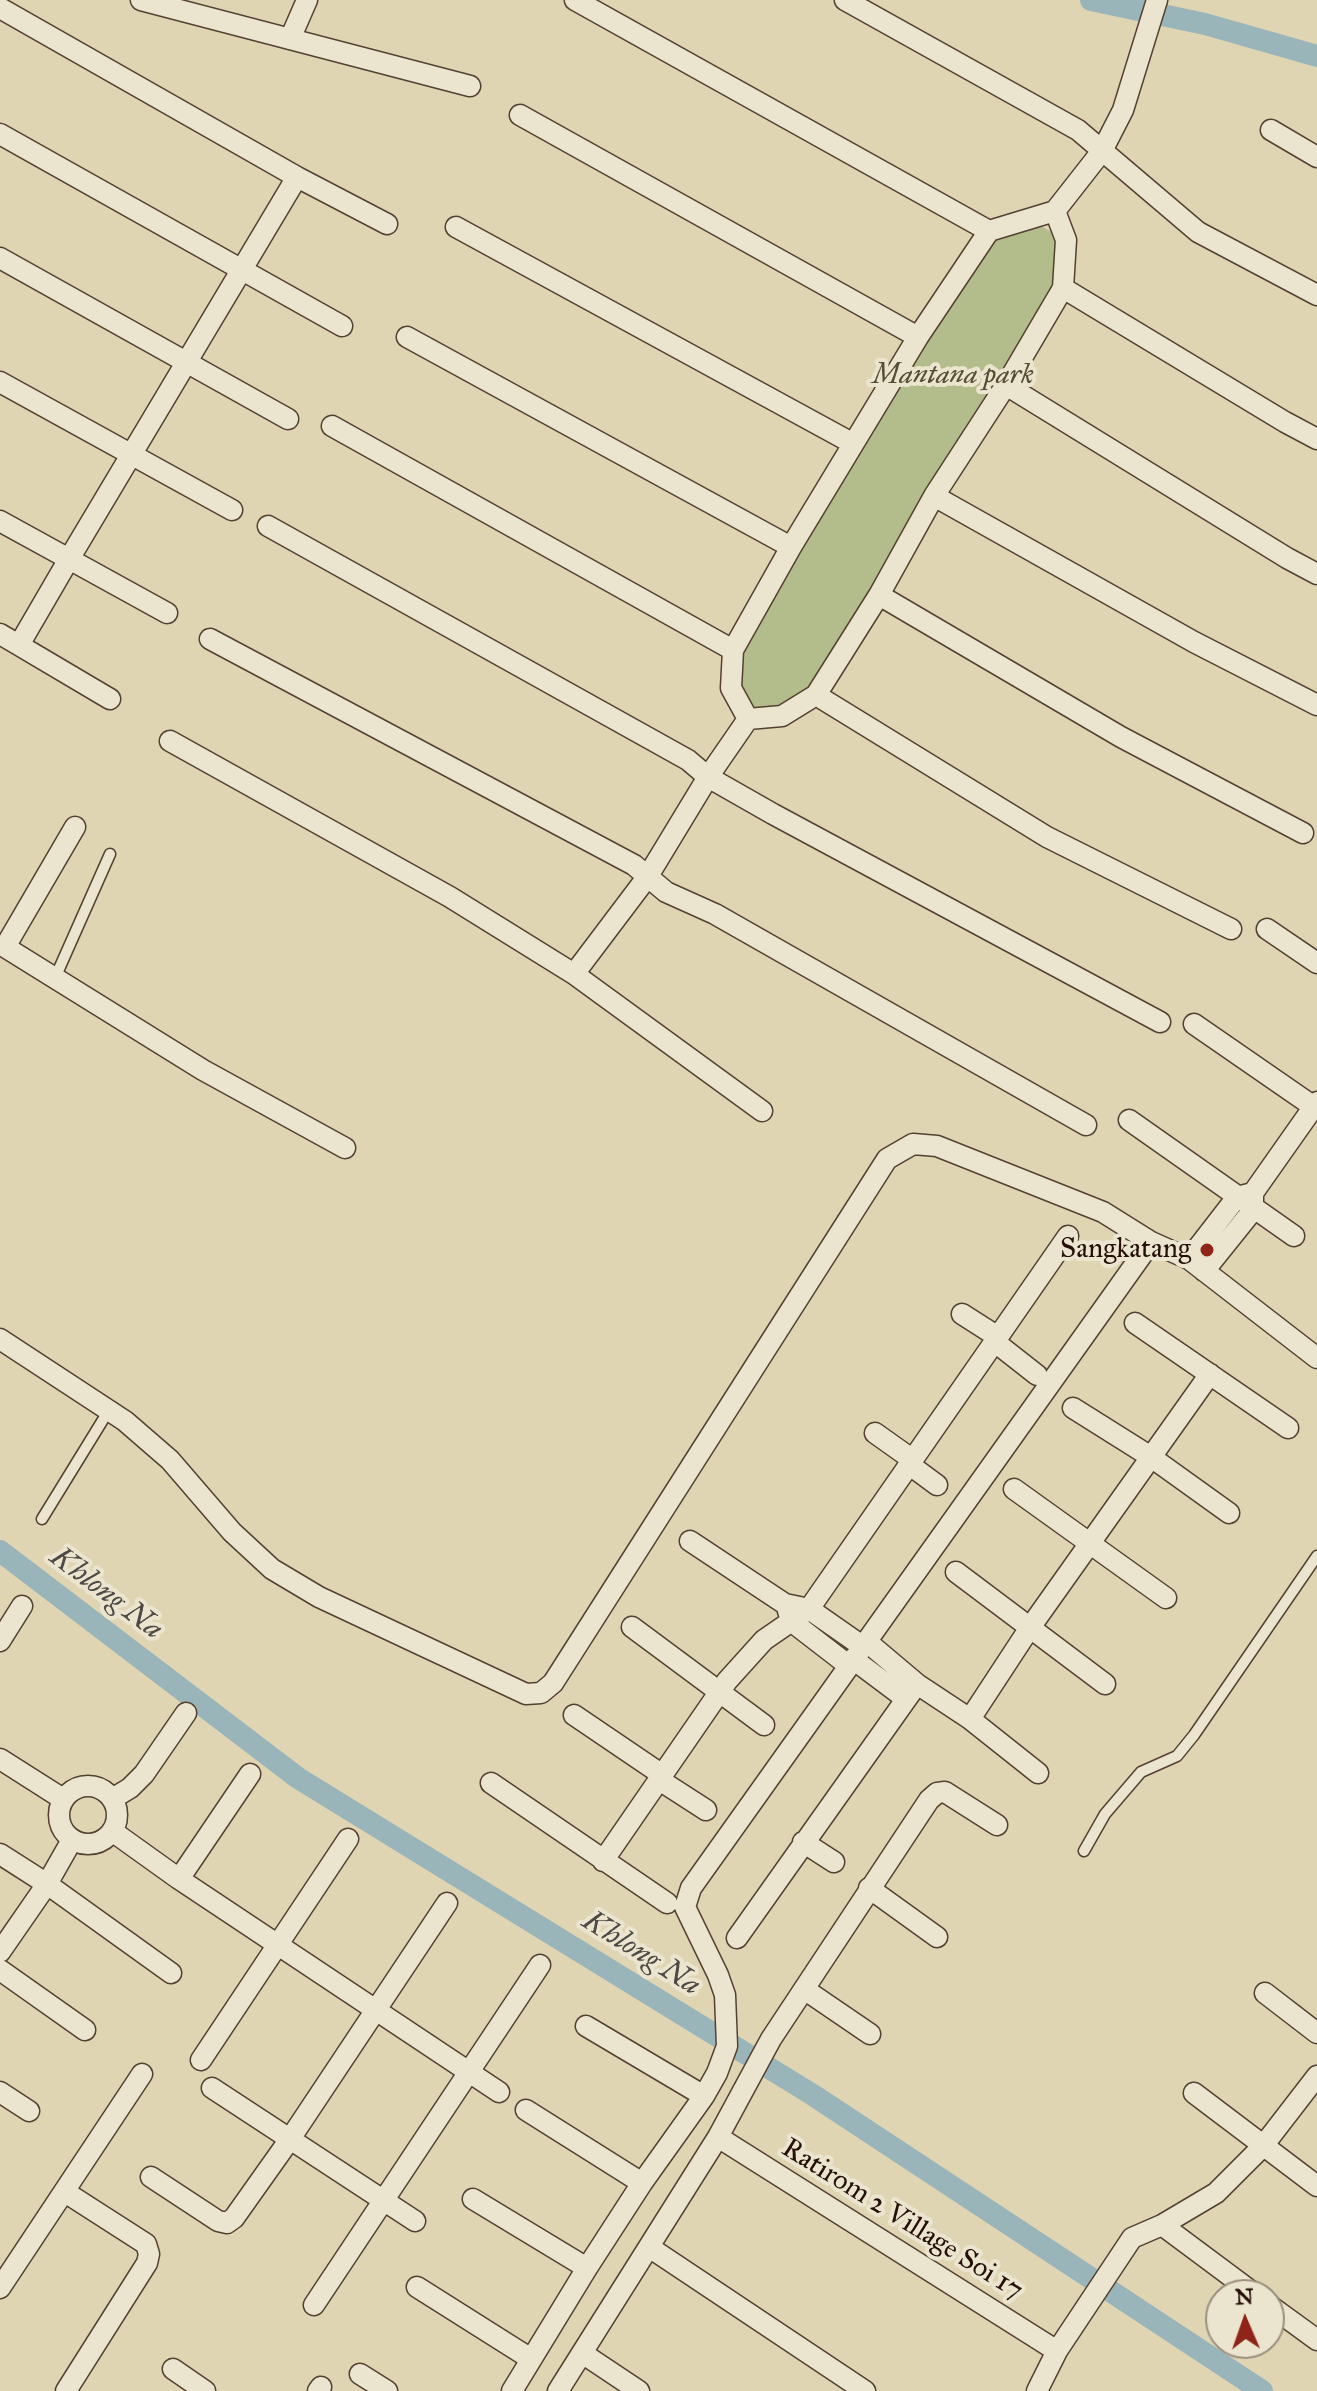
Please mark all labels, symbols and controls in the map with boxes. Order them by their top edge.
park label: Mantana park [872,359,1034,393]
place label: Sangkatang [1060,1233,1191,1267]
marker: Sangkatang [1198,1241,1216,1259]
water label: Khlong Na [42,1540,170,1648]
water label: Khlong Na [576,1904,706,2004]
street label: Ratirom 2 Village Soi 17 [775,2132,1029,2308]
north arrow [1205,2279,1285,2359]
text: N [1234,2283,1254,2310]

